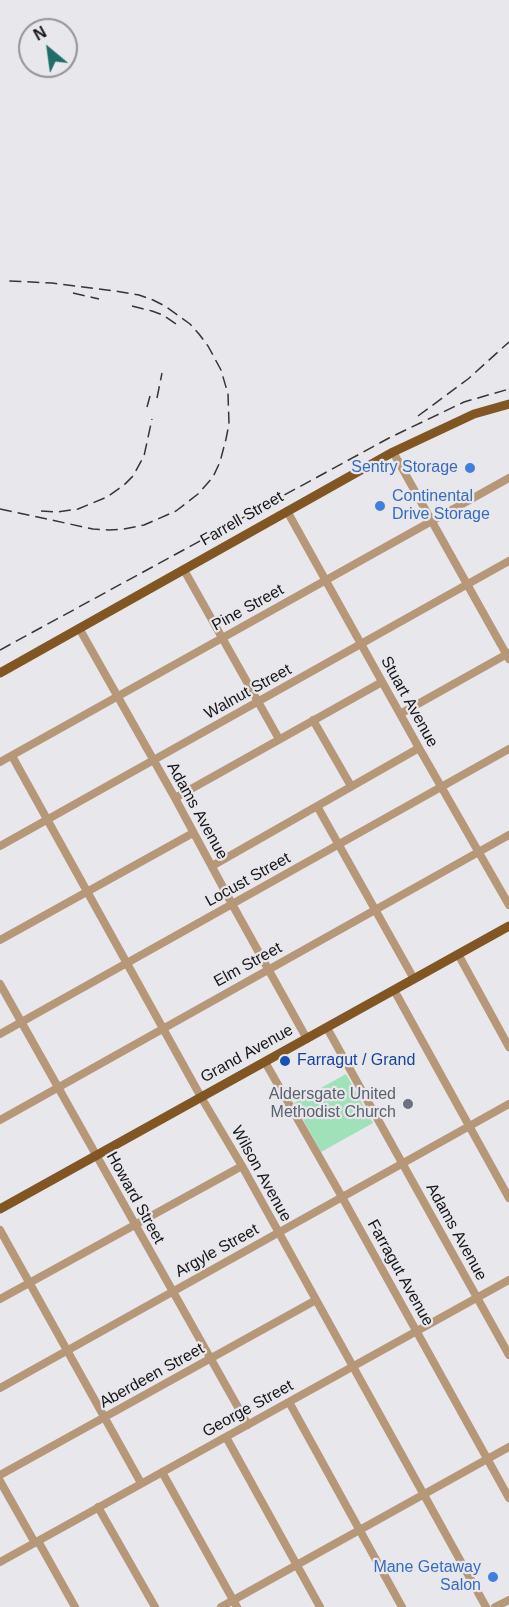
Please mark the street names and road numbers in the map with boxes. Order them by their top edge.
street label: Farrell Street [197,488,287,550]
street label: Pine Street [209,580,287,636]
street label: Stuart Avenue [376,653,442,751]
street label: Walnut Street [201,660,295,724]
street label: Adams Avenue [162,759,232,863]
street label: Locust Street [202,849,294,911]
street label: Elm Street [211,938,285,992]
street label: Grand Avenue [197,1021,297,1087]
street label: Wilson Avenue [227,1123,295,1225]
street label: Howard Street [102,1149,168,1247]
street label: Adams Avenue [421,1180,491,1284]
street label: Farragut Avenue [363,1216,437,1330]
street label: Argyle Street [172,1220,262,1282]
street label: Aberdeen Street [96,1339,208,1413]
street label: George Street [199,1376,297,1442]

